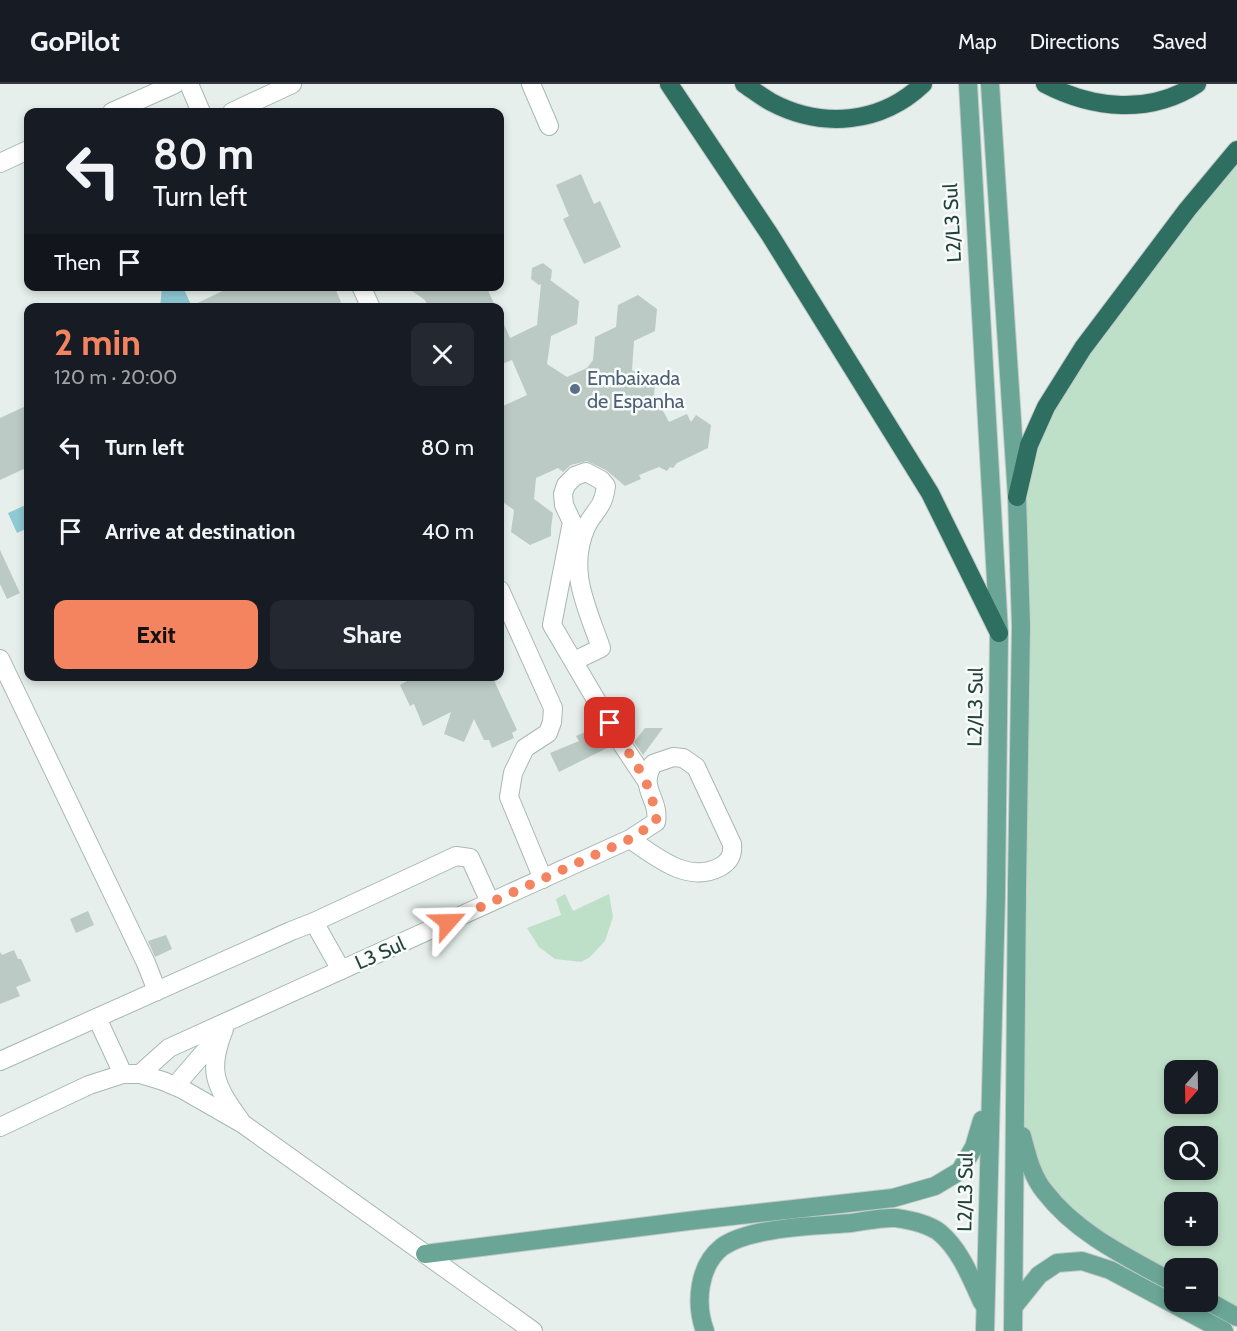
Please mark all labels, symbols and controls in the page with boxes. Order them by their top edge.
text: GoPilot [30,24,120,58]
text: Map [958,29,997,54]
text: Directions [1030,29,1119,54]
text: Saved [1152,29,1207,54]
text: 80 m [153,128,254,180]
icon: left [54,132,132,210]
text: Turn left [153,180,247,213]
street label: L2/L3 Sul [938,183,966,263]
icon: arrive [113,246,146,279]
text: Then [54,249,101,276]
text: 2 min [54,320,141,364]
button: close [411,323,474,386]
text: 120 m · 20:00 [54,365,177,389]
place label: Embaixada de Espanha [587,366,685,413]
marker: Embaixada de Espanha [568,382,582,396]
icon: left [54,431,87,464]
text: Turn left [105,434,184,461]
text: 80 m [421,434,474,461]
icon: arrive [54,515,87,548]
text: Arrive at destination [105,518,295,545]
text: 40 m [422,518,474,545]
button: Exit [54,600,258,669]
button: Share [270,600,474,669]
street label: L2/L3 Sul [962,667,988,747]
pin [584,697,635,748]
icon: arrive [593,706,626,739]
position arrow [416,890,480,954]
street label: L3 Sul [351,931,409,975]
north arrow [1164,1060,1218,1114]
map controls [1164,1060,1218,1312]
button: search [1164,1126,1218,1180]
street label: L2/L3 Sul [952,1152,978,1232]
button: + [1164,1192,1218,1246]
button: − [1164,1258,1218,1312]

